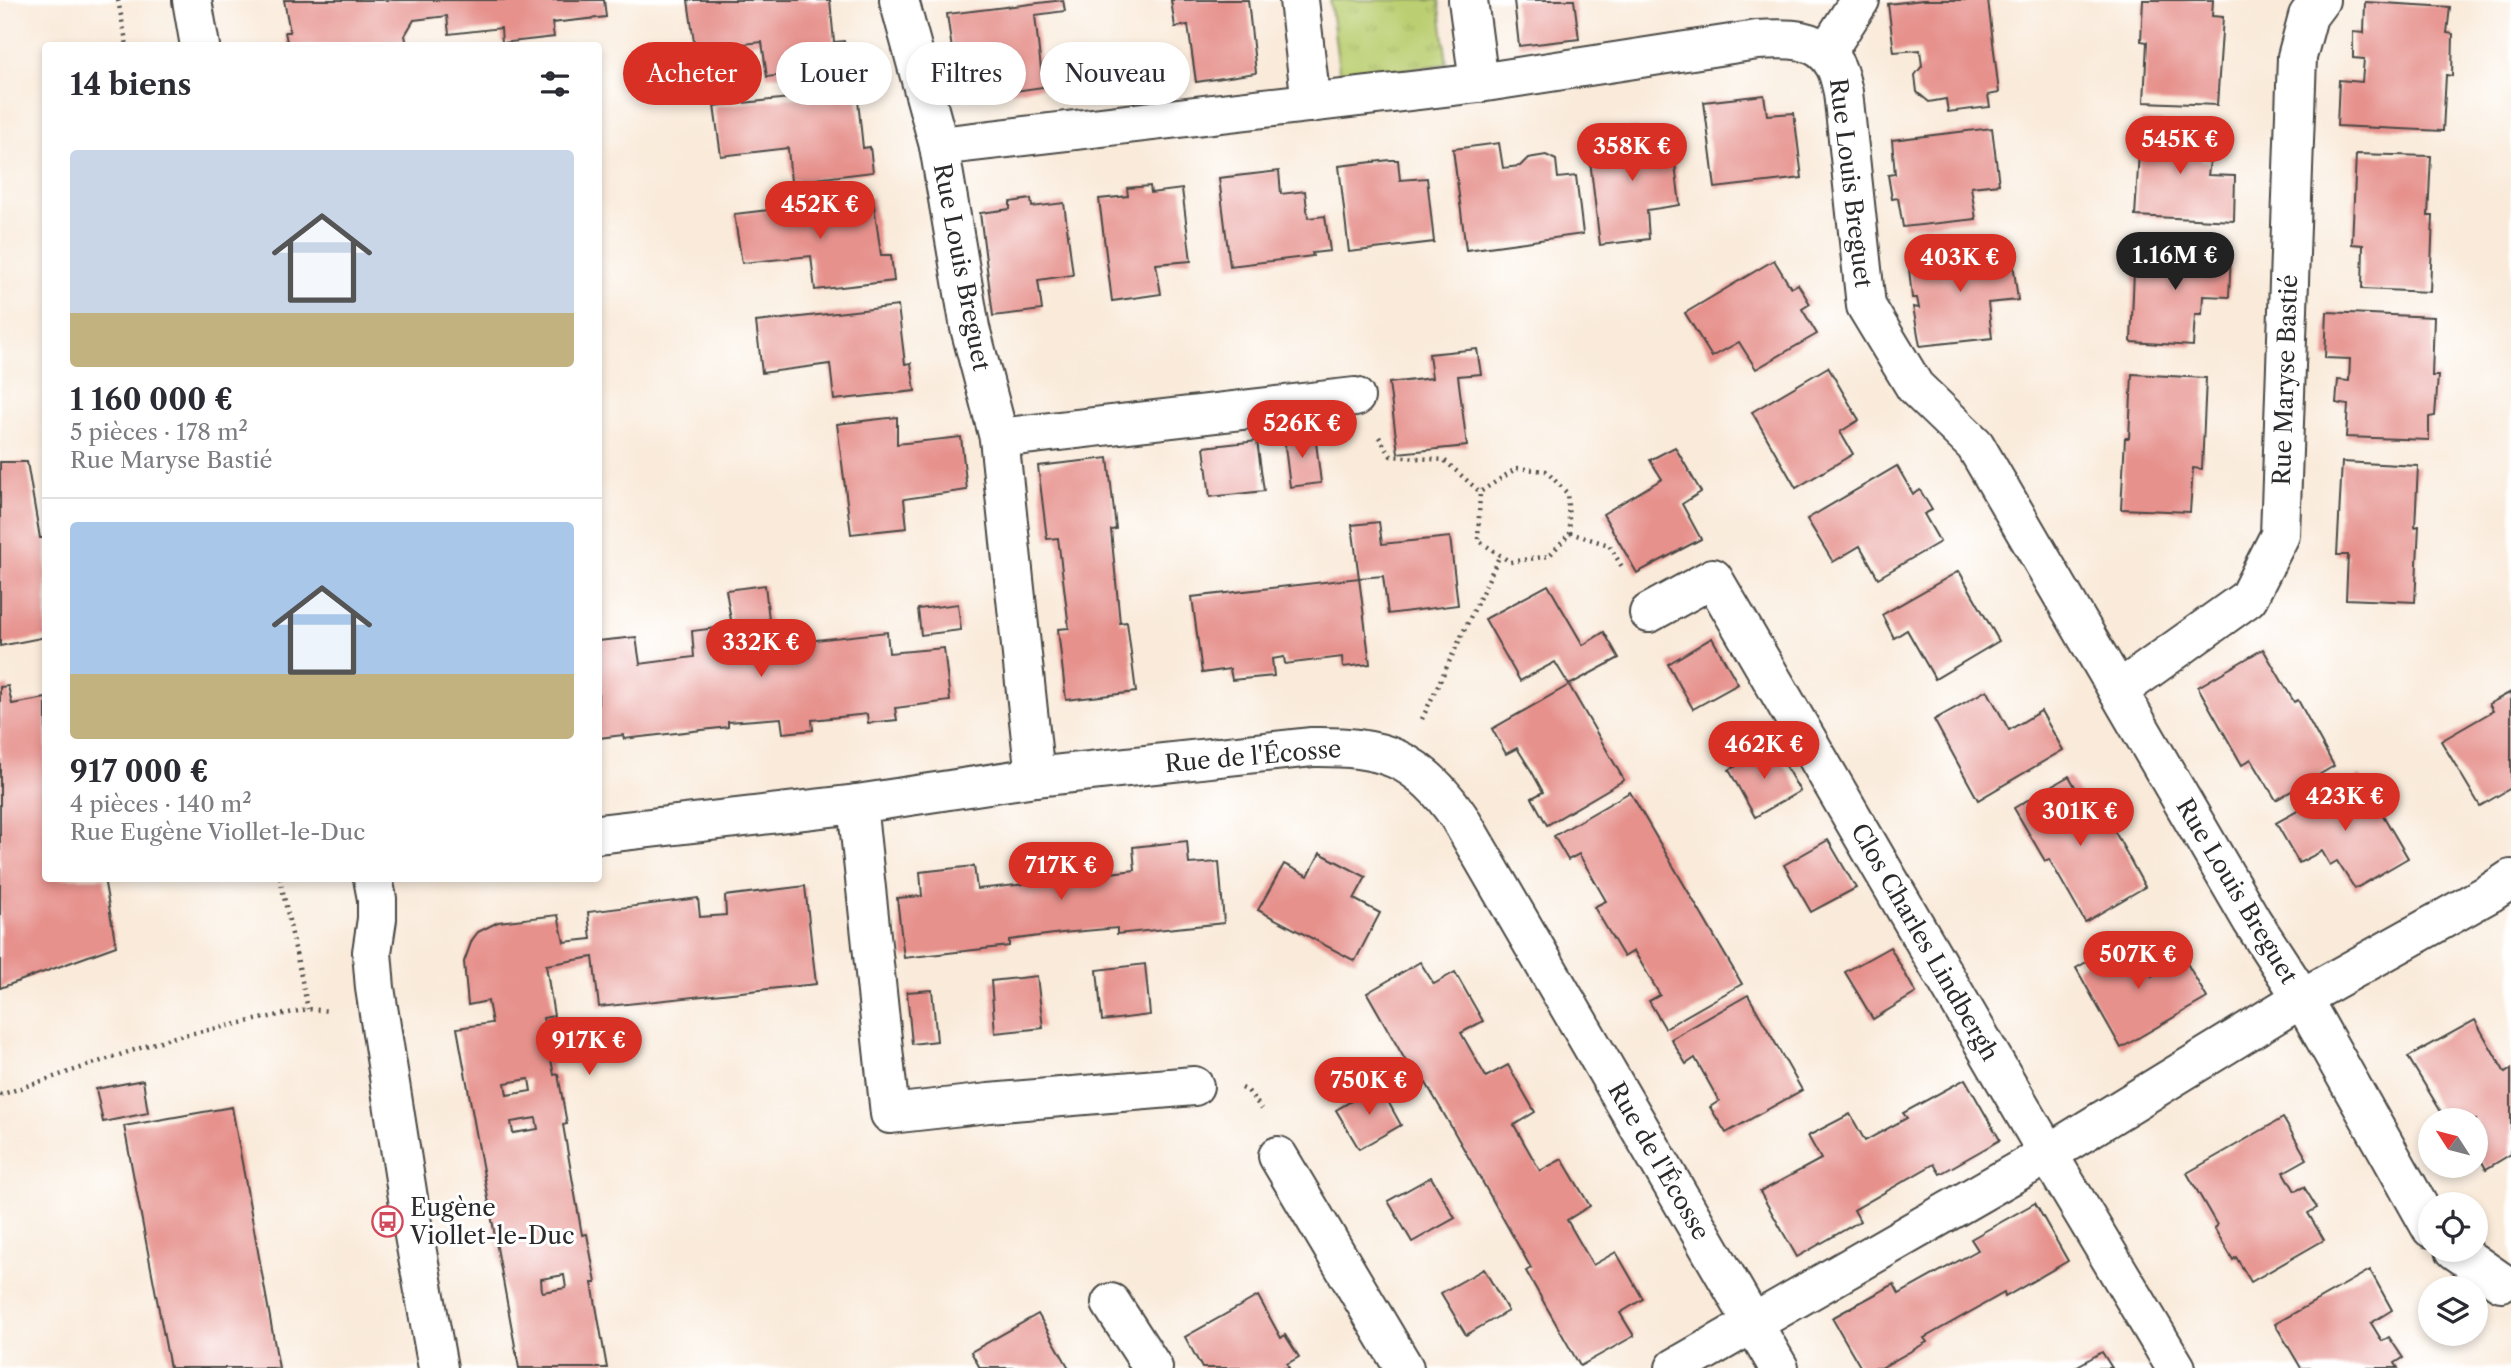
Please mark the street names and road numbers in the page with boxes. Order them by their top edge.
street label: Rue Louis Breguet [1824,77,1878,290]
street label: Rue Louis Breguet [928,161,996,374]
street label: Rue Maryse Bastié [2267,274,2303,486]
street label: Rue de l'Écosse [1164,734,1342,778]
street label: Rue Louis Breguet [2170,793,2304,989]
street label: Clos Charles Lindbergh [1845,818,2005,1066]
street label: Rue de l'Écosse [1602,1077,1716,1245]

